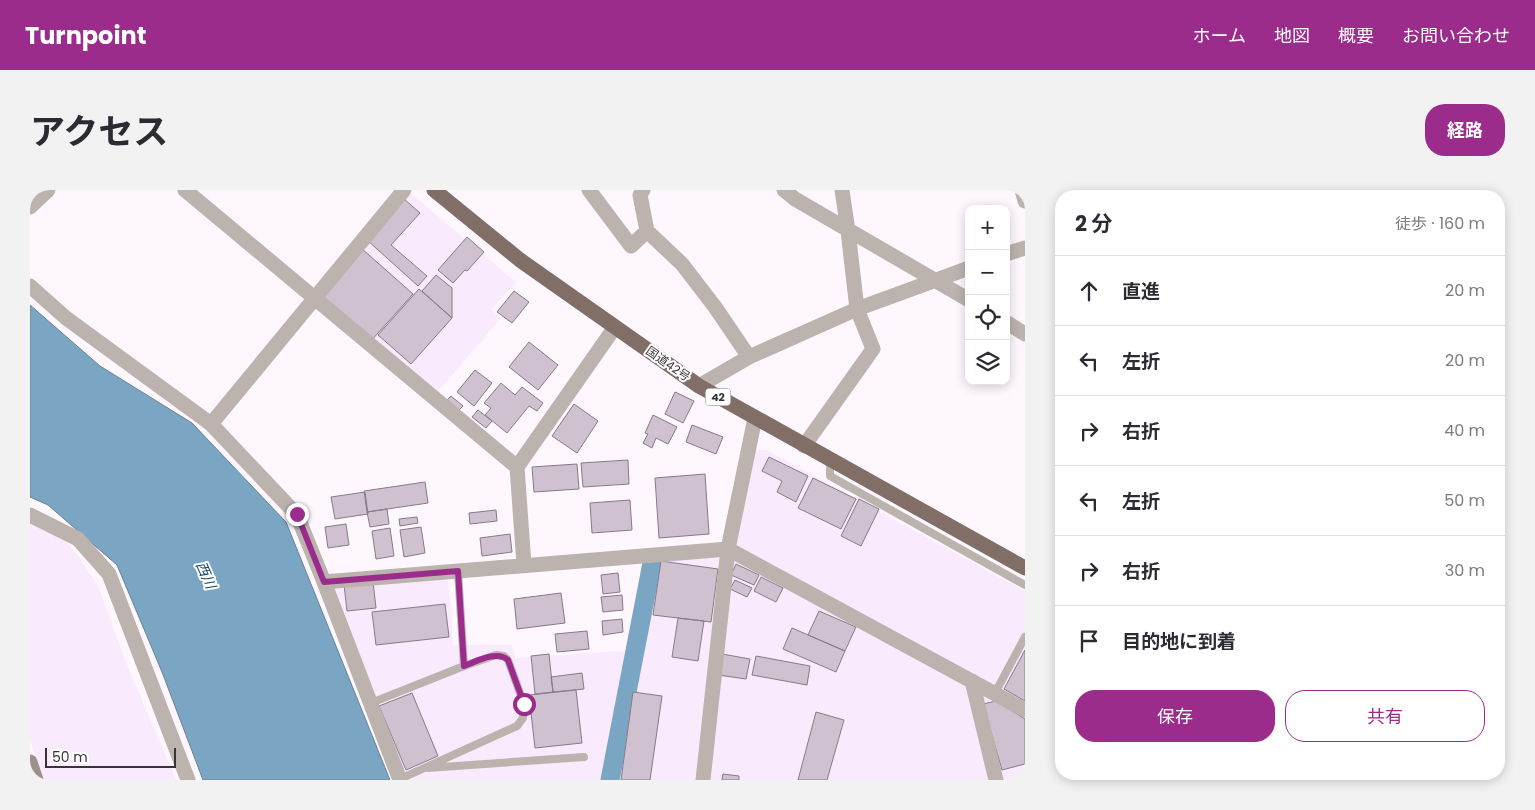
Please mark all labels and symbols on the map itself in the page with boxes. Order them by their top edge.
street label: 国道42号 [643,342,694,385]
road number: 42 [706,388,730,406]
route end [286,503,309,526]
water label: 西川 [191,558,222,594]
route start [513,693,536,716]
scale bar [45,745,176,768]

